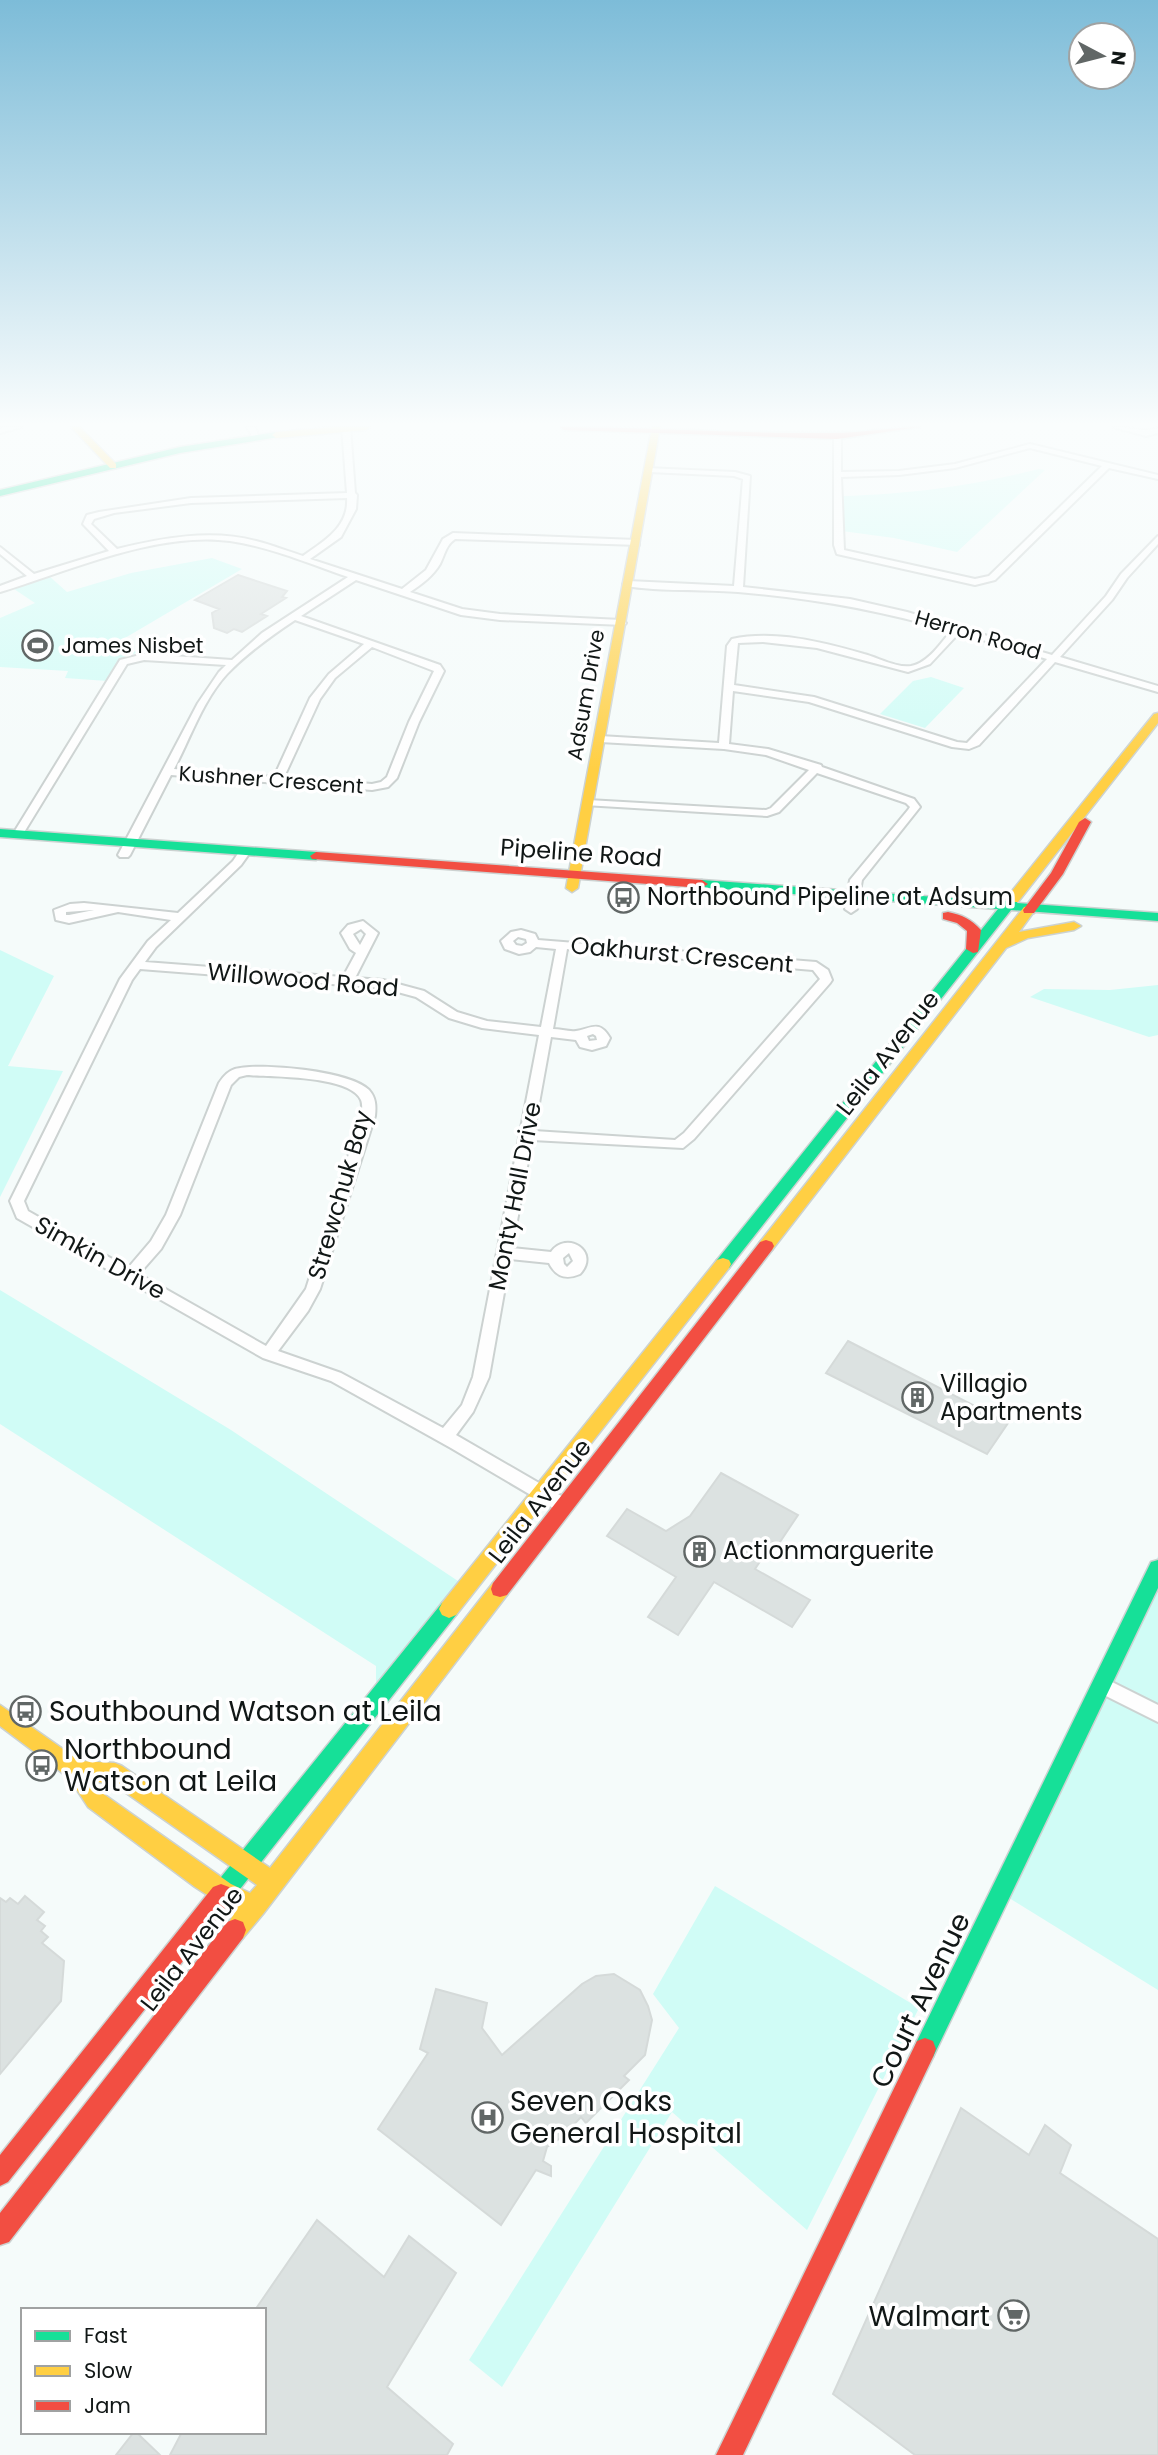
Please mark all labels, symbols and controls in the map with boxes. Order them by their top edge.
north arrow [1067,21,1137,91]
text: N [1104,49,1133,67]
street label: Herron Road [912,603,1045,666]
street label: Adsum Drive [560,627,611,763]
sports icon: James Nisbet [21,629,55,663]
place label: James Nisbet [61,631,203,660]
street label: Kushner Crescent [178,759,364,800]
street label: Pipeline Road [499,830,663,875]
bus stop icon: Northbound Pipeline at Adsum [607,880,641,914]
place label: Northbound Pipeline at Adsum [647,880,1013,913]
street label: Oakhurst Crescent [569,928,795,981]
street label: Willowood Road [206,955,400,1004]
street label: Leila Avenue [828,984,947,1122]
street label: Monty Hall Drive [480,1099,549,1293]
street label: Strewchuk Bay [300,1106,380,1283]
street label: Simkin Drive [29,1208,172,1307]
place label: Villagio Apartments [940,1367,1083,1428]
building icon: Villagio Apartments [900,1381,934,1415]
street label: Leila Avenue [480,1432,599,1570]
building icon: Actionmarguerite [683,1534,717,1568]
place label: Actionmarguerite [723,1534,934,1567]
place label: Southbound Watson at Leila [49,1692,442,1731]
bus stop icon: Southbound Watson at Leila [9,1694,43,1728]
place label: Northbound Watson at Leila [64,1730,277,1801]
bus stop icon: Northbound Watson at Leila [24,1748,58,1782]
street label: Leila Avenue [132,1880,251,2018]
street label: Court Avenue [861,1906,980,2094]
place label: Seven Oaks General Hospital [510,2082,742,2153]
hospital icon: Seven Oaks General Hospital [470,2100,504,2134]
place label: Walmart [868,2297,990,2336]
supermarket icon: Walmart [996,2299,1030,2333]
legend [21,2308,266,2434]
text: Fast [84,2321,127,2350]
text: Slow [84,2356,132,2385]
text: Jam [84,2391,131,2420]

